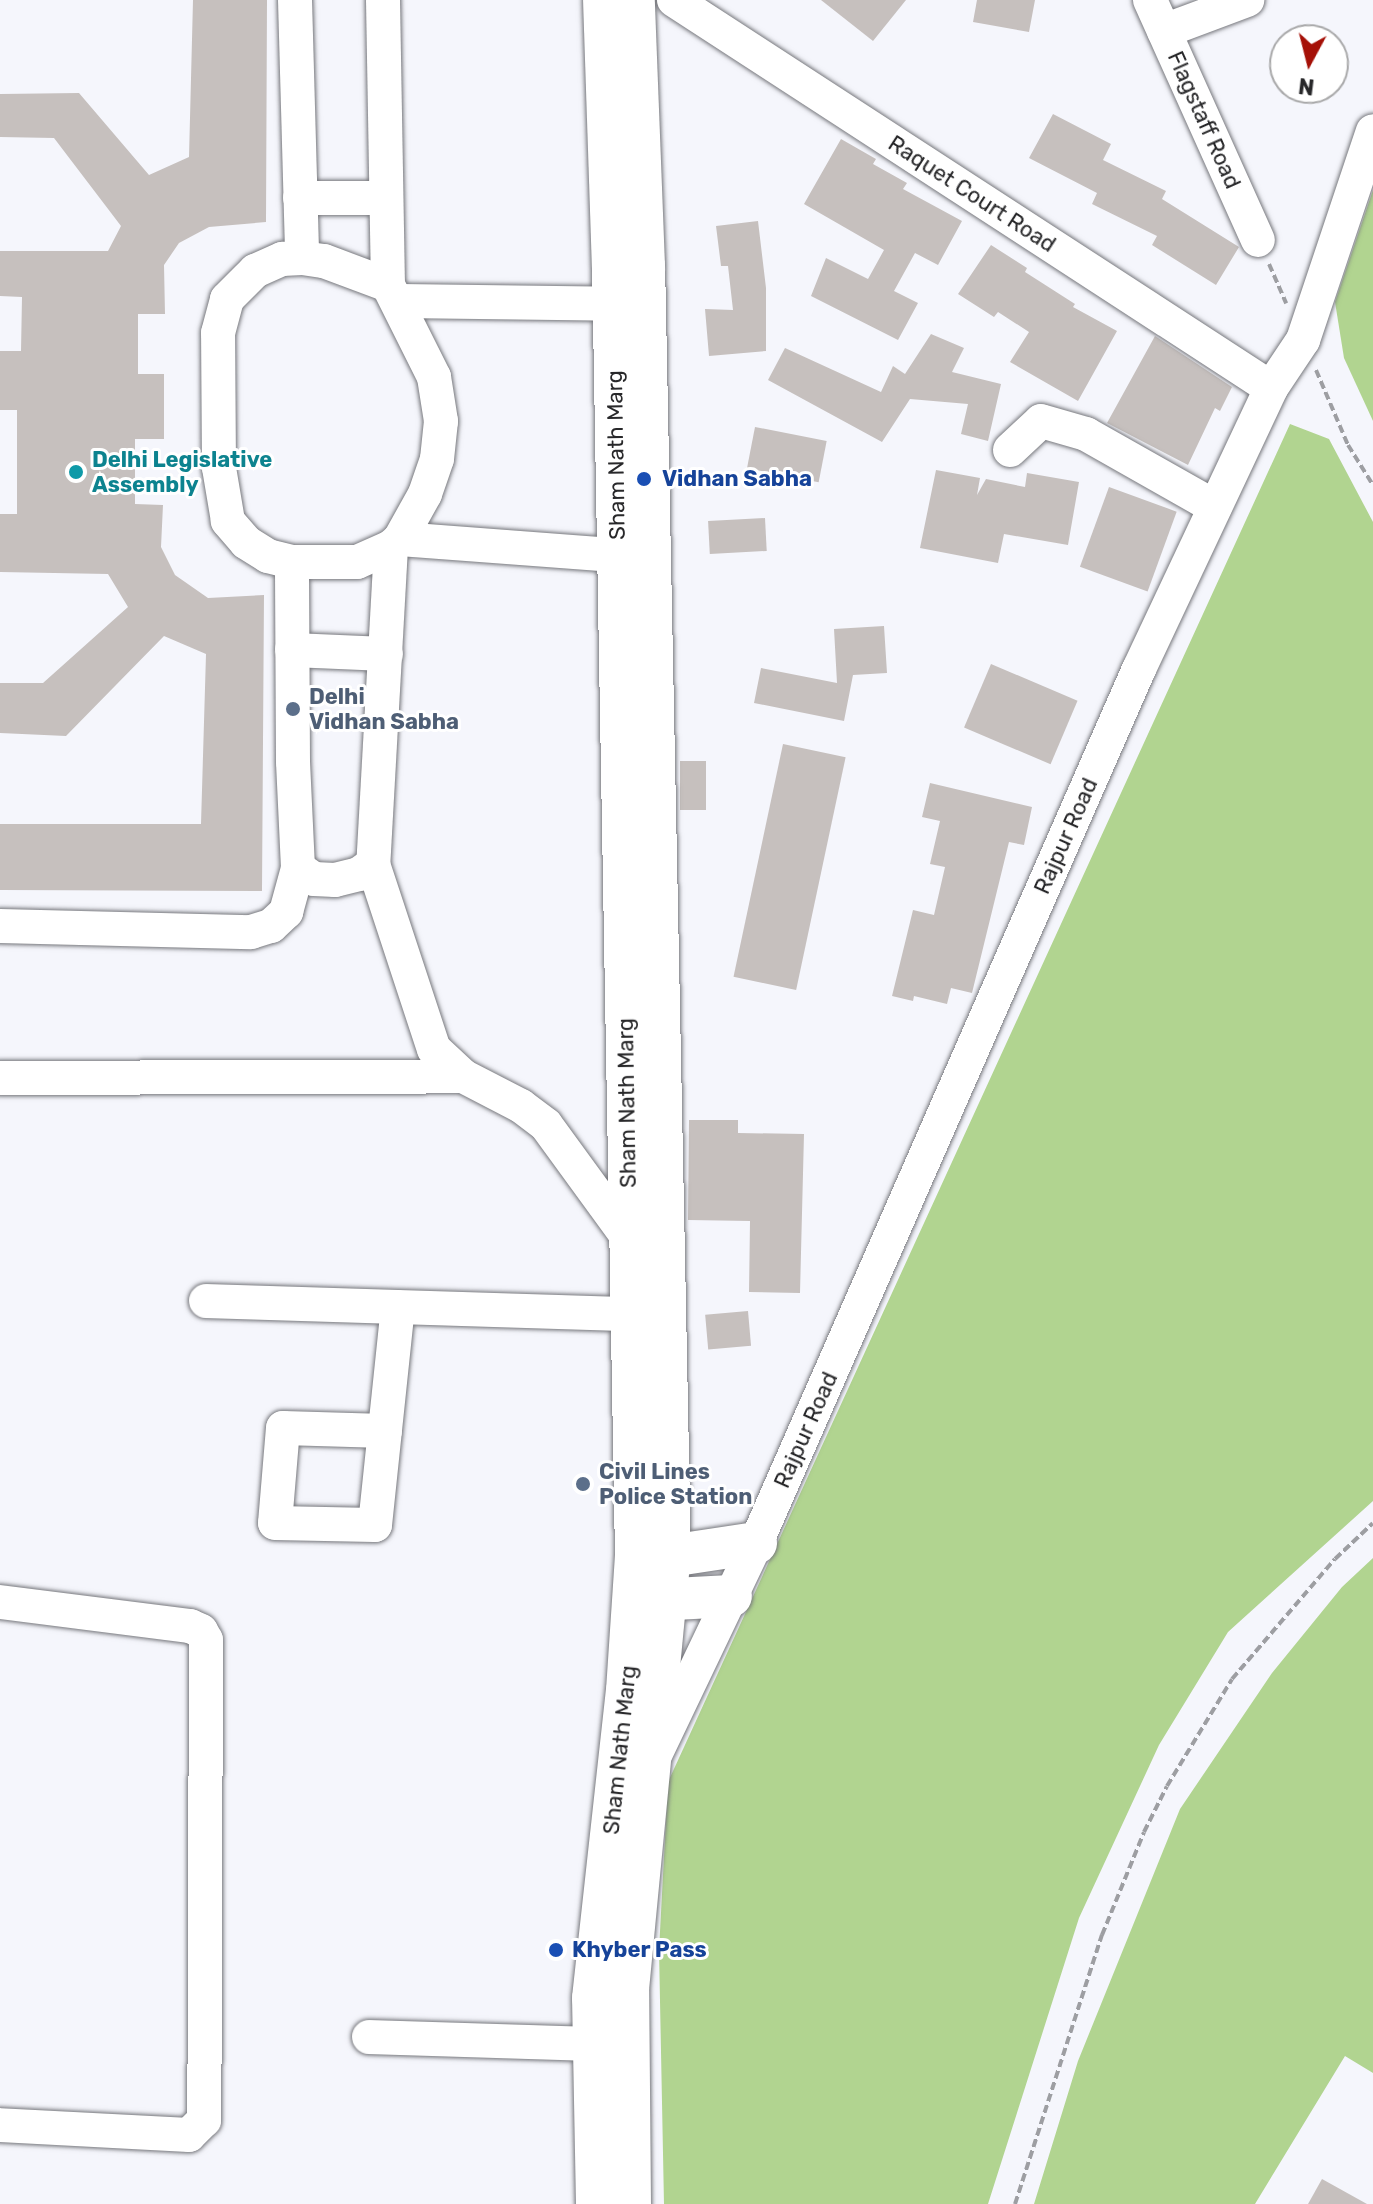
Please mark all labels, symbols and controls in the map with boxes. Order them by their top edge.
north arrow [1269,24,1349,104]
street label: Flagstaff Road [1162,47,1246,193]
text: N [1297,72,1316,101]
street label: Raquet Court Road [883,130,1061,258]
street label: Sham Nath Marg [601,370,631,540]
place label: Delhi Legislative Assembly [92,446,272,498]
marker: Delhi Legislative Assembly [67,463,85,481]
place label: Vidhan Sabha [662,466,812,492]
marker: Vidhan Sabha [633,468,655,490]
place label: Delhi Vidhan Sabha [309,683,459,734]
marker: Delhi Vidhan Sabha [284,700,302,718]
street label: Rajpur Road [1029,774,1103,898]
street label: Sham Nath Marg [612,1018,642,1188]
street label: Rajpur Road [769,1368,843,1492]
place label: Civil Lines Police Station [599,1458,752,1510]
marker: Civil Lines Police Station [574,1475,592,1493]
street label: Sham Nath Marg [598,1664,642,1836]
place label: Khyber Pass [572,1937,707,1963]
marker: Khyber Pass [547,1941,565,1959]

